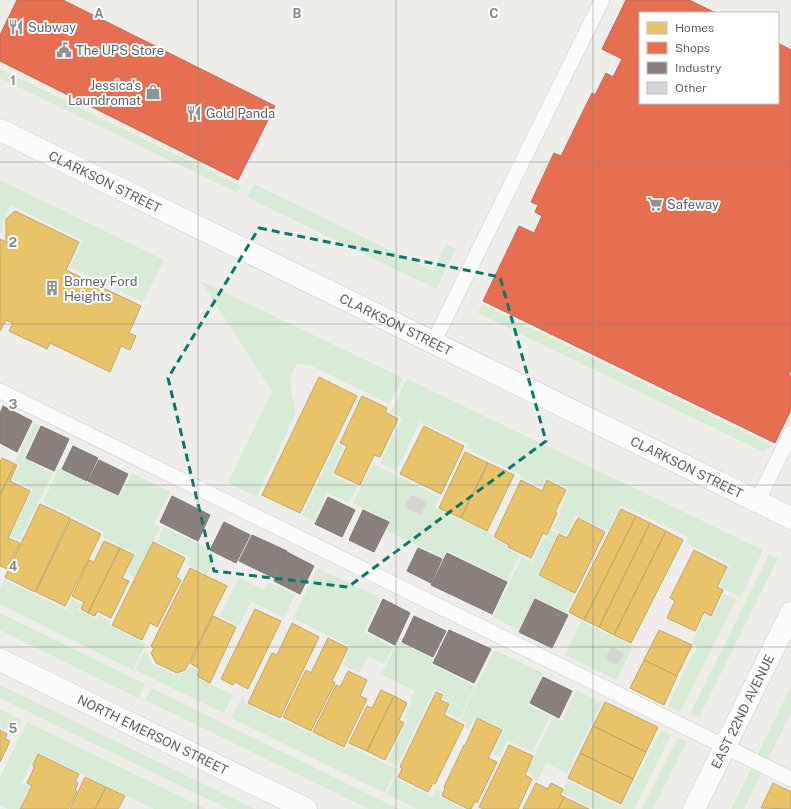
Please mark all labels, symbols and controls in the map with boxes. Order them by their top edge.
text: A [94,6,104,21]
text: B [293,6,302,21]
text: C [489,6,499,21]
legend [639,12,779,104]
restaurant icon: Subway [7,18,25,36]
place label: Subway [28,20,76,35]
text: Homes [675,21,714,35]
public building icon: The UPS Store [55,41,73,59]
text: Shops [675,41,710,55]
place label: The UPS Store [76,43,164,58]
text: Industry [675,61,722,75]
text: 1 [10,73,16,88]
place label: Jessica's Laundromat [68,78,141,108]
text: Other [675,81,707,95]
shop icon: Jessica's Laundromat [144,83,162,101]
restaurant icon: Gold Panda [185,104,203,122]
place label: Gold Panda [206,106,275,121]
street label: CLARKSON STREET [46,148,164,216]
supermarket icon: Safeway [646,195,664,213]
place label: Safeway [667,197,719,212]
text: 2 [9,235,17,250]
place label: Barney Ford Heights [64,274,137,304]
building icon: Barney Ford Heights [43,279,61,297]
street label: CLARKSON STREET [337,291,455,359]
text: 3 [9,397,18,412]
street label: CLARKSON STREET [628,433,746,501]
text: 4 [9,559,18,574]
street label: EAST 22ND AVENUE [708,652,777,771]
street label: NORTH EMERSON STREET [75,692,231,778]
text: 5 [9,721,18,736]

